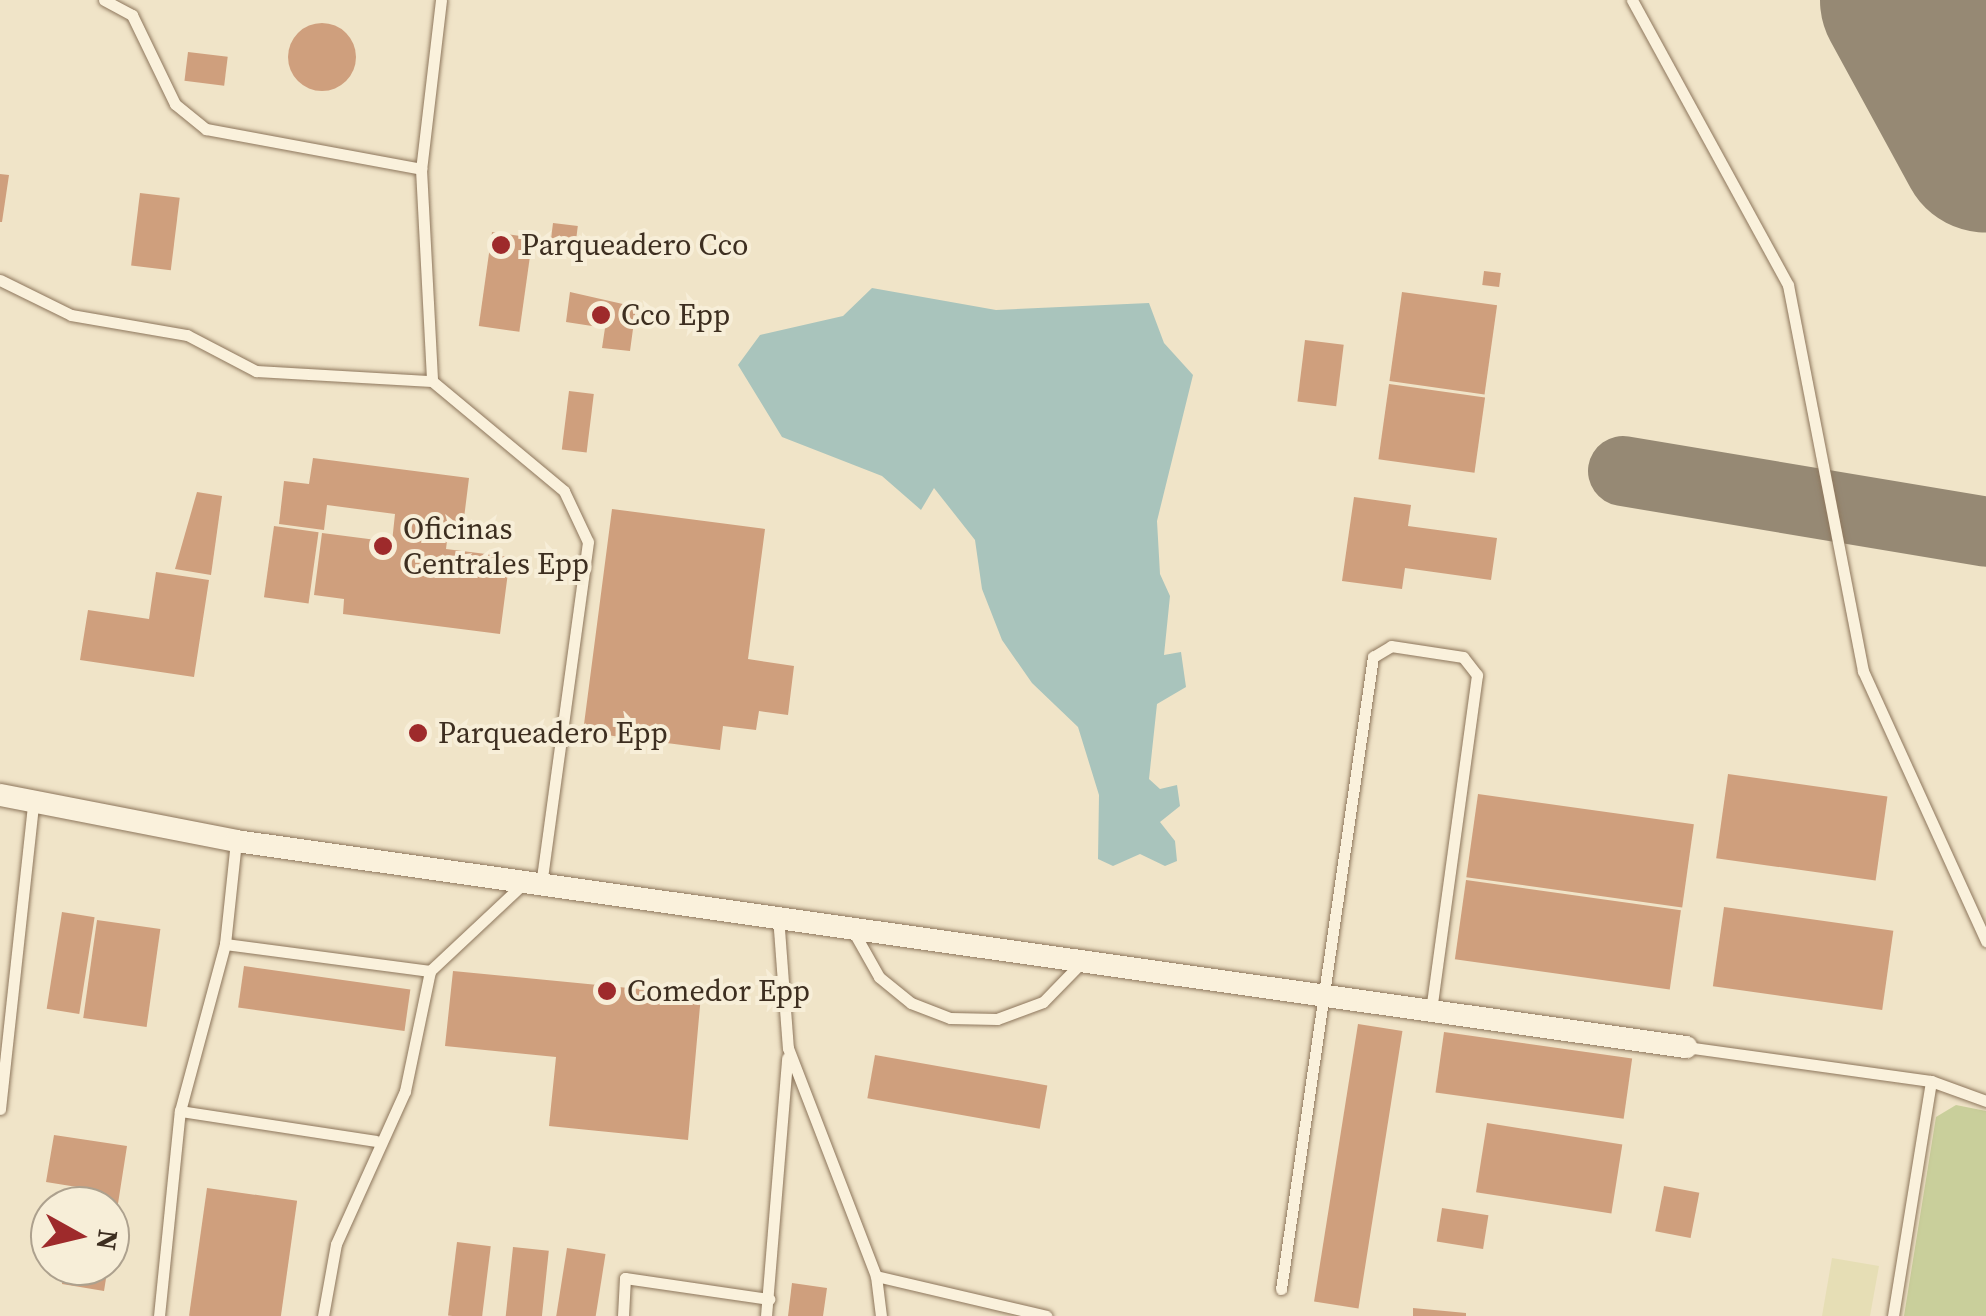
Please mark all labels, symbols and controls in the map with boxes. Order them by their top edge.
place label: Parqueadero Cco [521,227,749,263]
marker: Parqueadero Cco [490,234,512,256]
place label: Cco Epp [621,297,730,333]
marker: Cco Epp [590,304,612,326]
place label: Oficinas Centrales Epp [403,511,589,582]
marker: Oficinas Centrales Epp [372,535,394,557]
place label: Parqueadero Epp [438,715,668,751]
marker: Parqueadero Epp [407,722,429,744]
place label: Comedor Epp [627,973,810,1009]
marker: Comedor Epp [596,980,618,1002]
north arrow [30,1186,130,1286]
text: N [87,1227,128,1253]

